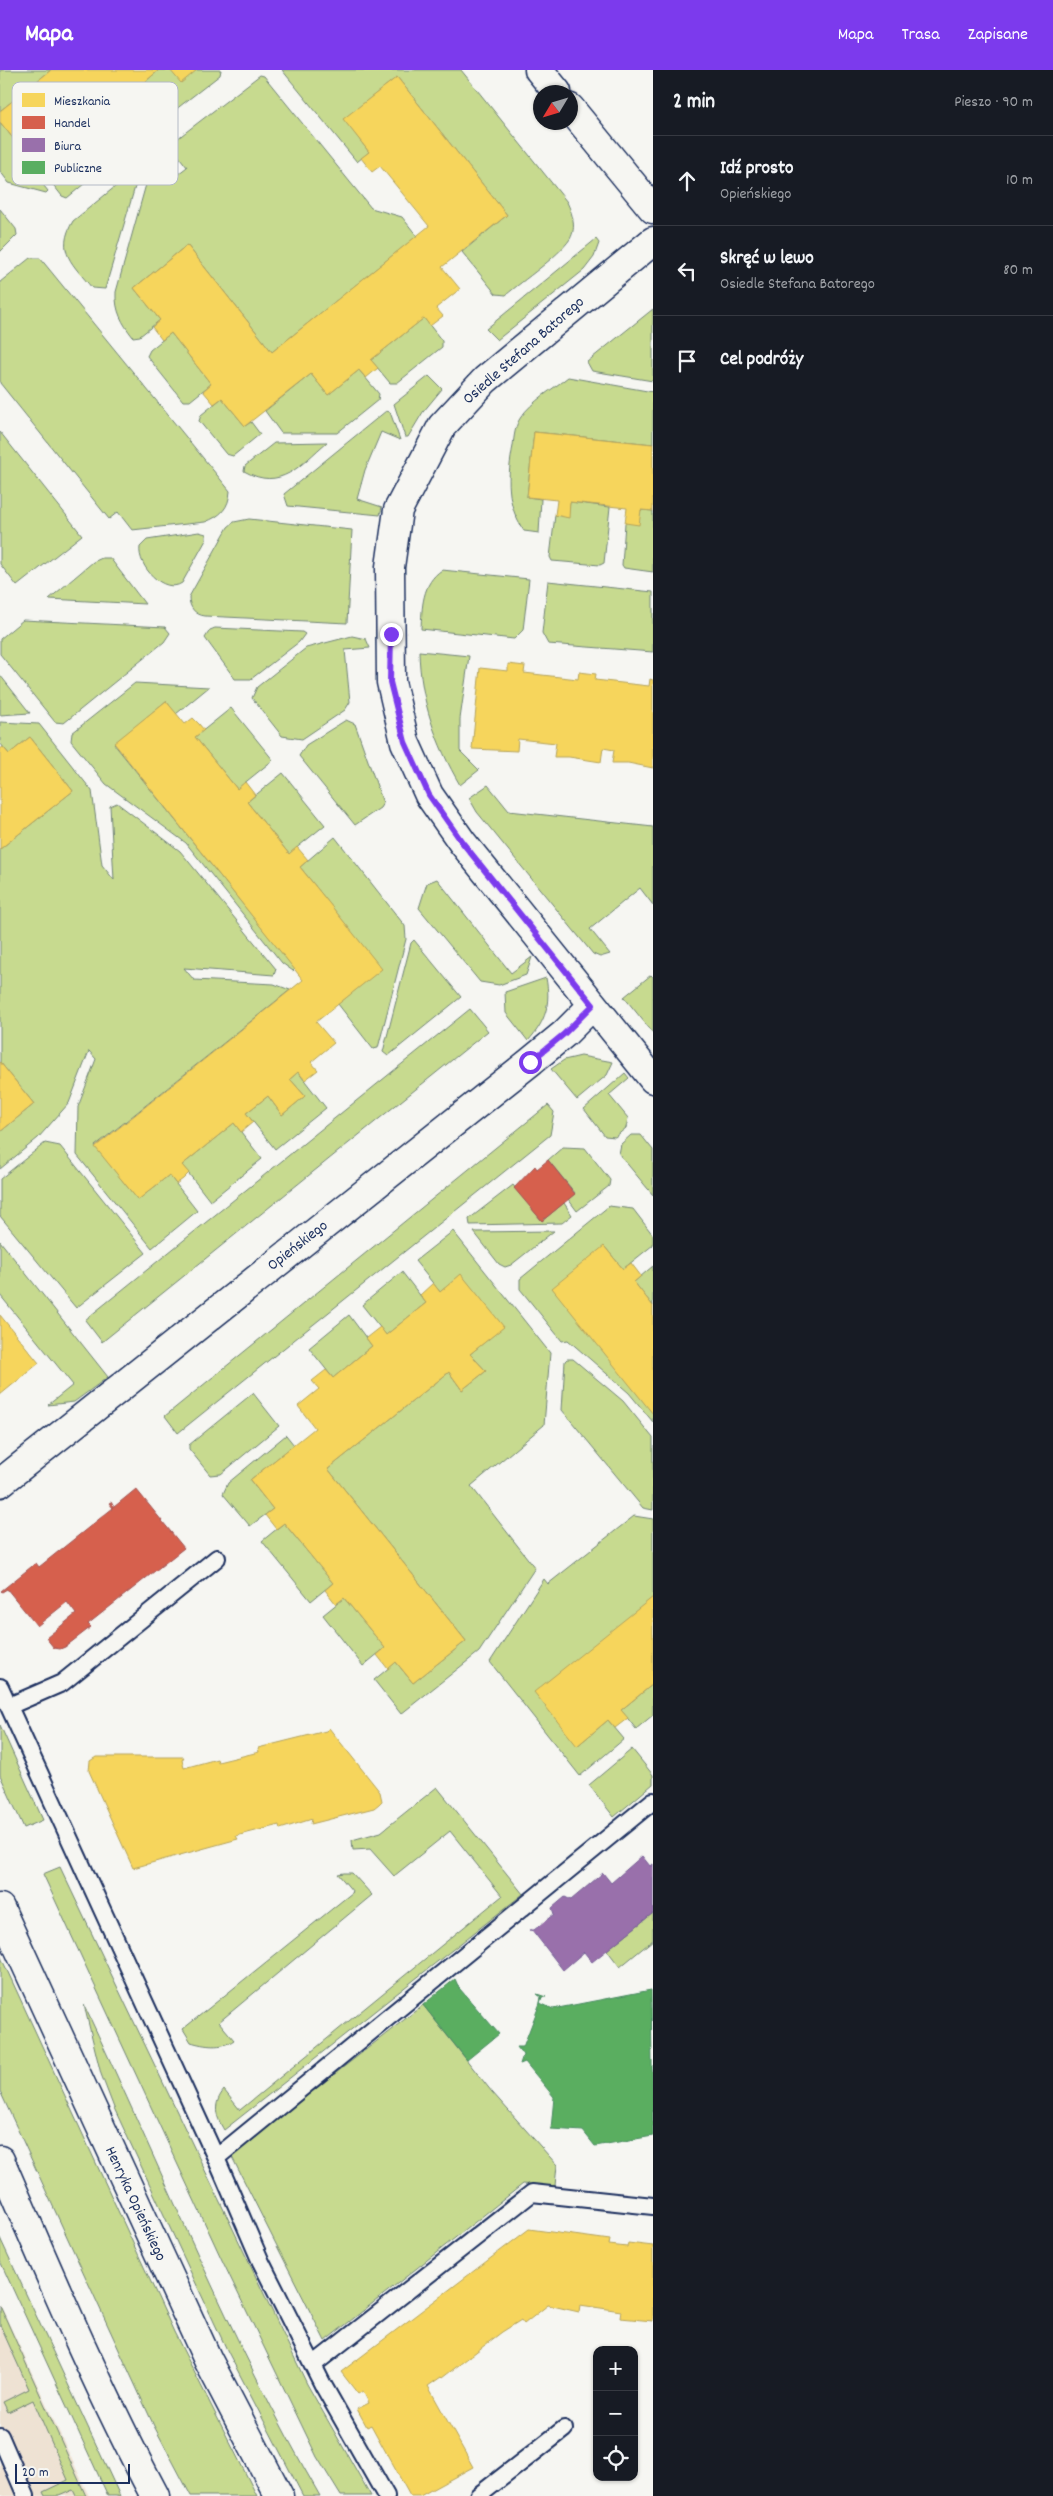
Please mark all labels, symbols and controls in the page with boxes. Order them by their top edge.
text: Mapa [25,18,73,52]
text: Mapa [838,23,873,48]
text: Trasa [901,23,940,48]
text: Zapisane [968,23,1028,48]
legend [12,82,178,185]
north arrow [533,85,578,130]
text: 2 min [673,88,715,118]
text: Pieszo · 90 m [954,91,1033,114]
text: Mieszkania [54,92,110,112]
text: Handel [54,114,91,134]
text: Biura [54,137,81,157]
text: Idź prosto [720,156,793,183]
text: Publiczne [54,159,102,179]
icon: ahead [673,167,701,195]
text: 10 m [1006,169,1033,192]
text: Opieńskiego [720,183,791,206]
text: Skręć w lewo [720,246,814,273]
icon: left [673,257,701,285]
text: 80 m [1003,259,1033,282]
text: Osiedle Stefana Batorego [720,273,875,296]
street label: Osiedle Stefana Batorego [458,292,590,410]
icon: arrive [673,347,701,375]
text: Cel podróży [720,347,803,374]
route end [380,623,403,646]
route start [519,1051,542,1074]
street label: Opieńskiego [263,1215,333,1277]
street label: Henryka Opieńskiego [98,2143,172,2265]
map controls [593,2346,638,2481]
button: + [593,2346,638,2391]
button: − [593,2391,638,2436]
button: locate [593,2436,638,2481]
scale bar [15,2461,130,2484]
text: 20 m [22,2463,49,2483]

